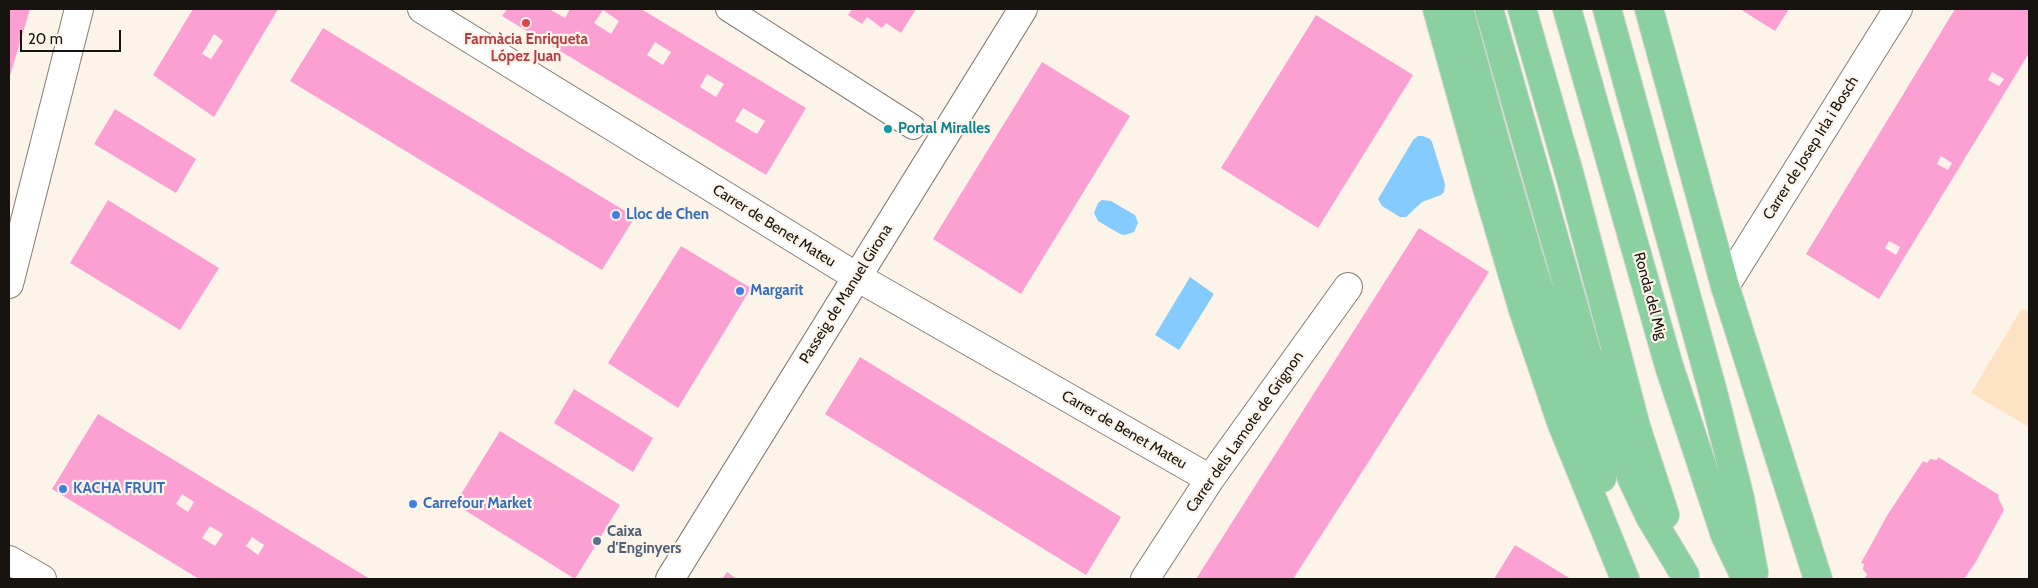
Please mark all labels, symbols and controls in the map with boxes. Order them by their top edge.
marker: Farmàcia Enriqueta López Juan [520,17,532,29]
scale bar [22,20,124,52]
text: 20 m [28,30,63,48]
place label: Farmàcia Enriqueta López Juan [464,31,588,66]
street label: Carrer de Josep Irla i Bosch [1759,73,1863,223]
place label: Portal Miralles [898,120,990,138]
marker: Portal Miralles [882,123,894,135]
street label: Carrer de Benet Mateu [709,181,839,271]
place label: Lloc de Chen [626,206,709,224]
marker: Lloc de Chen [610,209,622,221]
street label: Passeig de Manuel Girona [796,221,896,367]
street label: Ronda del Mig [1630,250,1670,342]
place label: Margarit [750,282,803,300]
marker: Margarit [734,285,746,297]
street label: Carrer dels Lamote de Grignon [1182,348,1308,516]
street label: Carrer de Benet Mateu [1058,387,1190,473]
place label: KACHA FRUIT [73,480,165,498]
marker: KACHA FRUIT [57,483,69,495]
place label: Carrefour Market [423,495,532,513]
marker: Carrefour Market [407,498,419,510]
place label: Caixa d'Enginyers [607,523,681,558]
marker: Caixa d'Enginyers [591,535,603,547]

